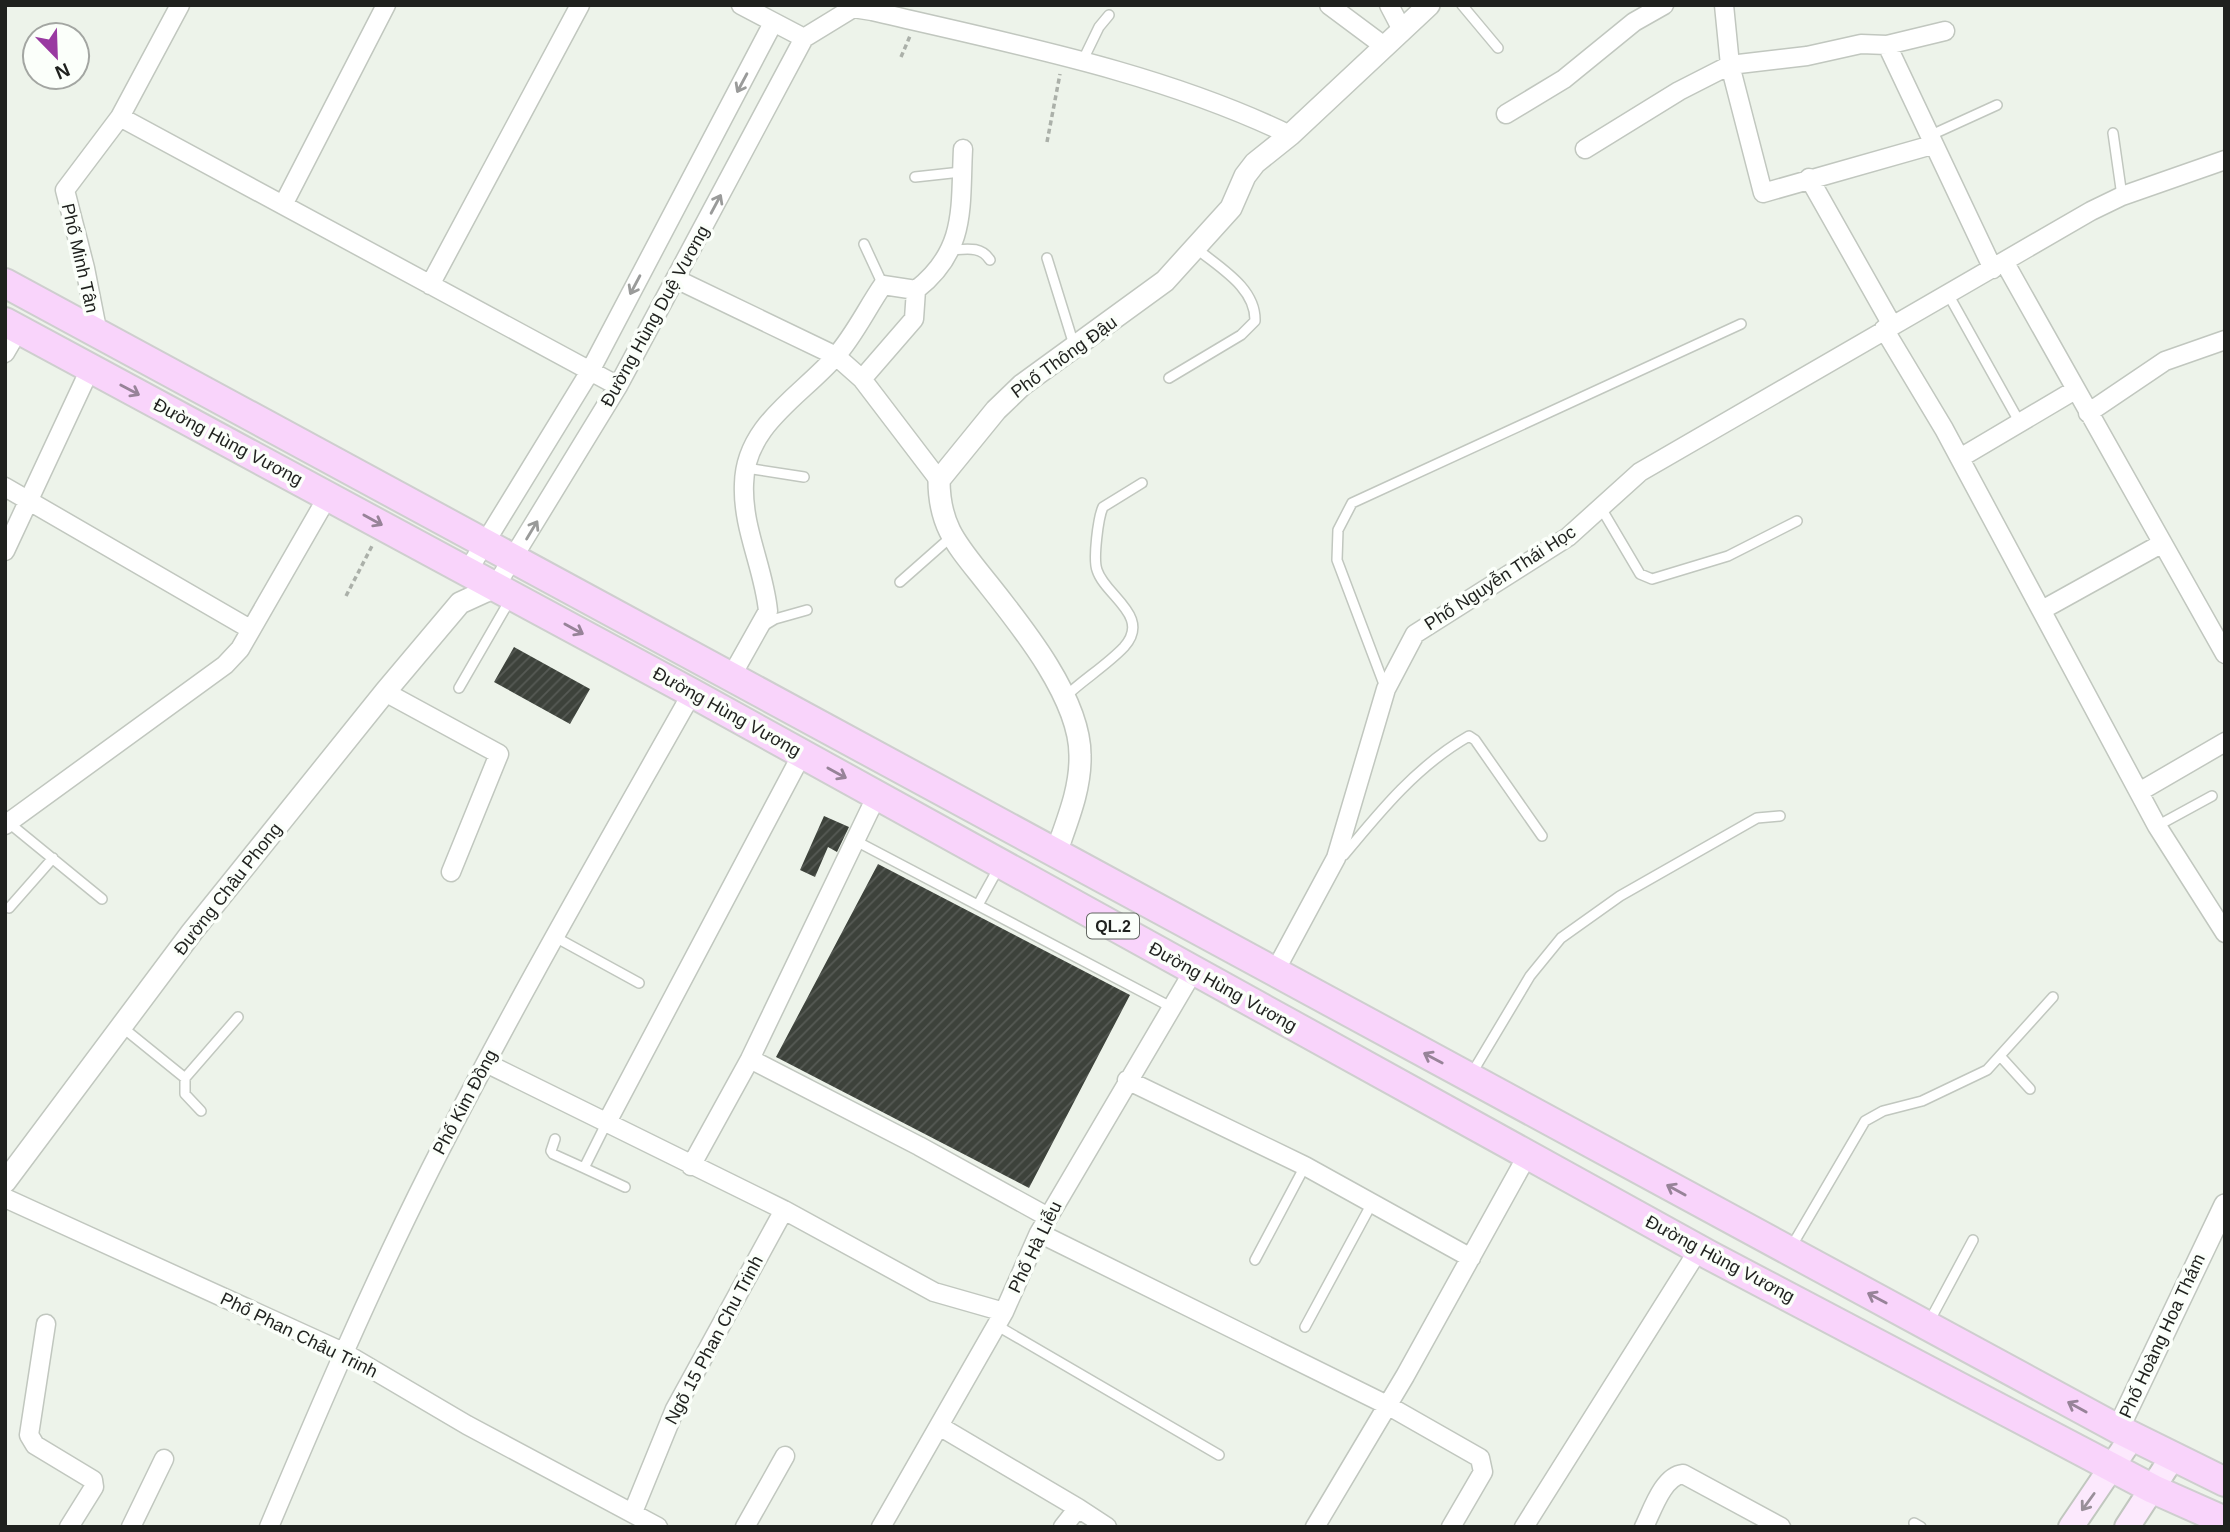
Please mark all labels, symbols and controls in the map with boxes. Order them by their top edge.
north arrow [21,21,91,91]
text: N [52,59,73,84]
one-way arrow [734,73,748,93]
one-way arrow [709,194,723,215]
street label: Phố Minh Tân [58,201,102,315]
street label: Đường Hùng Duệ Vương [597,222,713,410]
one-way arrow [628,274,642,294]
street label: Phố Thông Đậu [1007,312,1121,402]
one-way arrow [119,383,140,397]
street label: Đường Hùng Vương [150,394,306,490]
one-way arrow [363,513,383,527]
one-way arrow [525,520,539,540]
street label: Phố Nguyễn Thái Học [1420,521,1579,634]
one-way arrow [563,622,583,636]
street label: Đường Hùng Vương [650,663,804,761]
one-way arrow [827,767,847,781]
street label: Đường Châu Phong [170,819,286,959]
road number: QL.2 [1087,914,1139,938]
street label: Đường Hùng Vương [1146,938,1300,1036]
street label: Phố Kim Đồng [429,1046,501,1158]
one-way arrow [1424,1051,1444,1065]
one-way arrow [1667,1183,1687,1197]
street label: Phố Hà Liễu [1003,1198,1066,1296]
street label: Đường Hùng Vương [1642,1211,1798,1307]
street label: Phố Hoàng Hoa Thám [2115,1251,2209,1421]
street label: Ngõ 15 Phan Chu Trinh [661,1252,767,1428]
street label: Phố Phan Châu Trinh [217,1288,381,1382]
one-way arrow [1867,1291,1888,1304]
one-way arrow [2067,1400,2087,1414]
one-way arrow [2081,1492,2096,1511]

